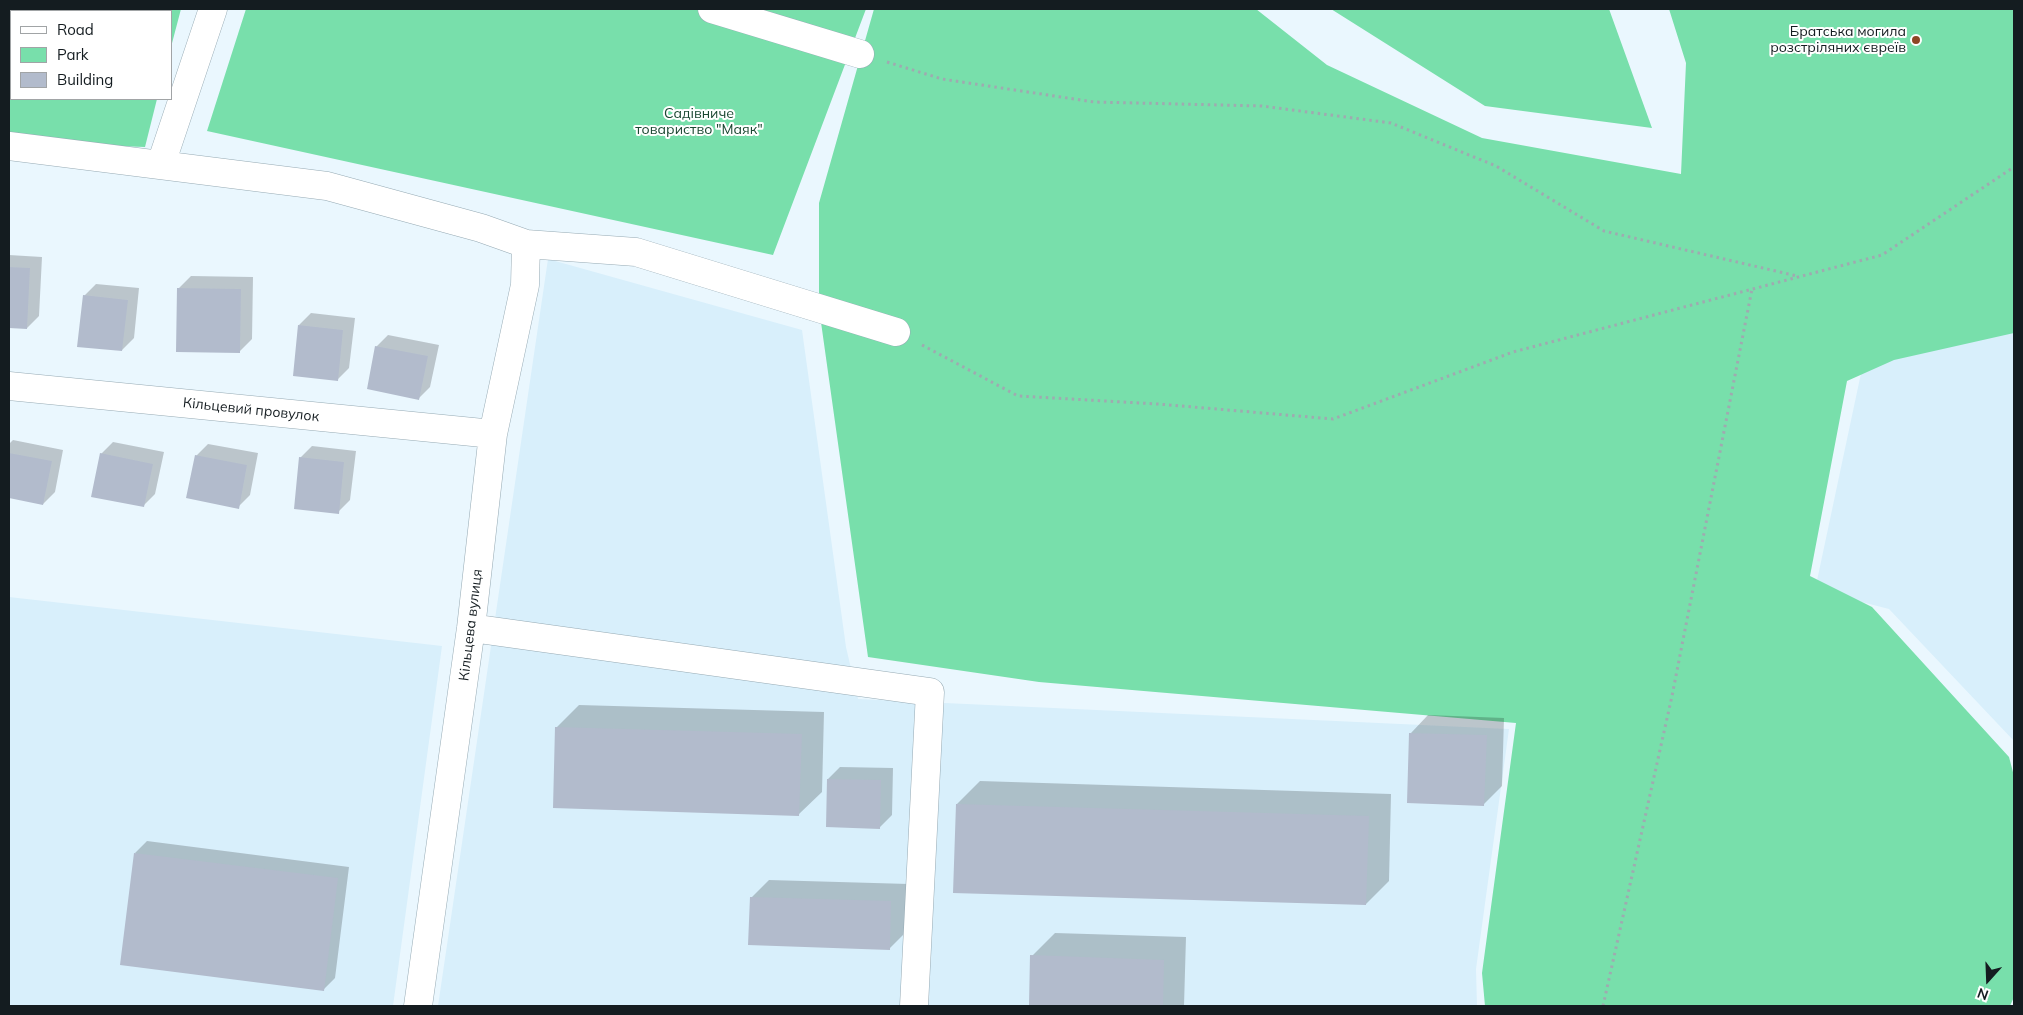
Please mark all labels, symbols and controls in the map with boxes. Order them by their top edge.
legend [10,10,172,100]
text: Road [57,20,94,39]
place label: Братська могила розстріляних євреїв [1770,24,1906,56]
marker: Братська могила розстріляних євреїв [1910,34,1922,46]
text: Park [57,45,89,64]
text: Building [57,70,113,89]
park label: Садівниче товариство "Маяк" [635,106,763,138]
street label: Кільцевий провулок [182,394,320,426]
street label: Кільцева вулиця [456,568,486,682]
north arrow [1963,955,2013,1005]
text: N [1975,984,1991,1004]

